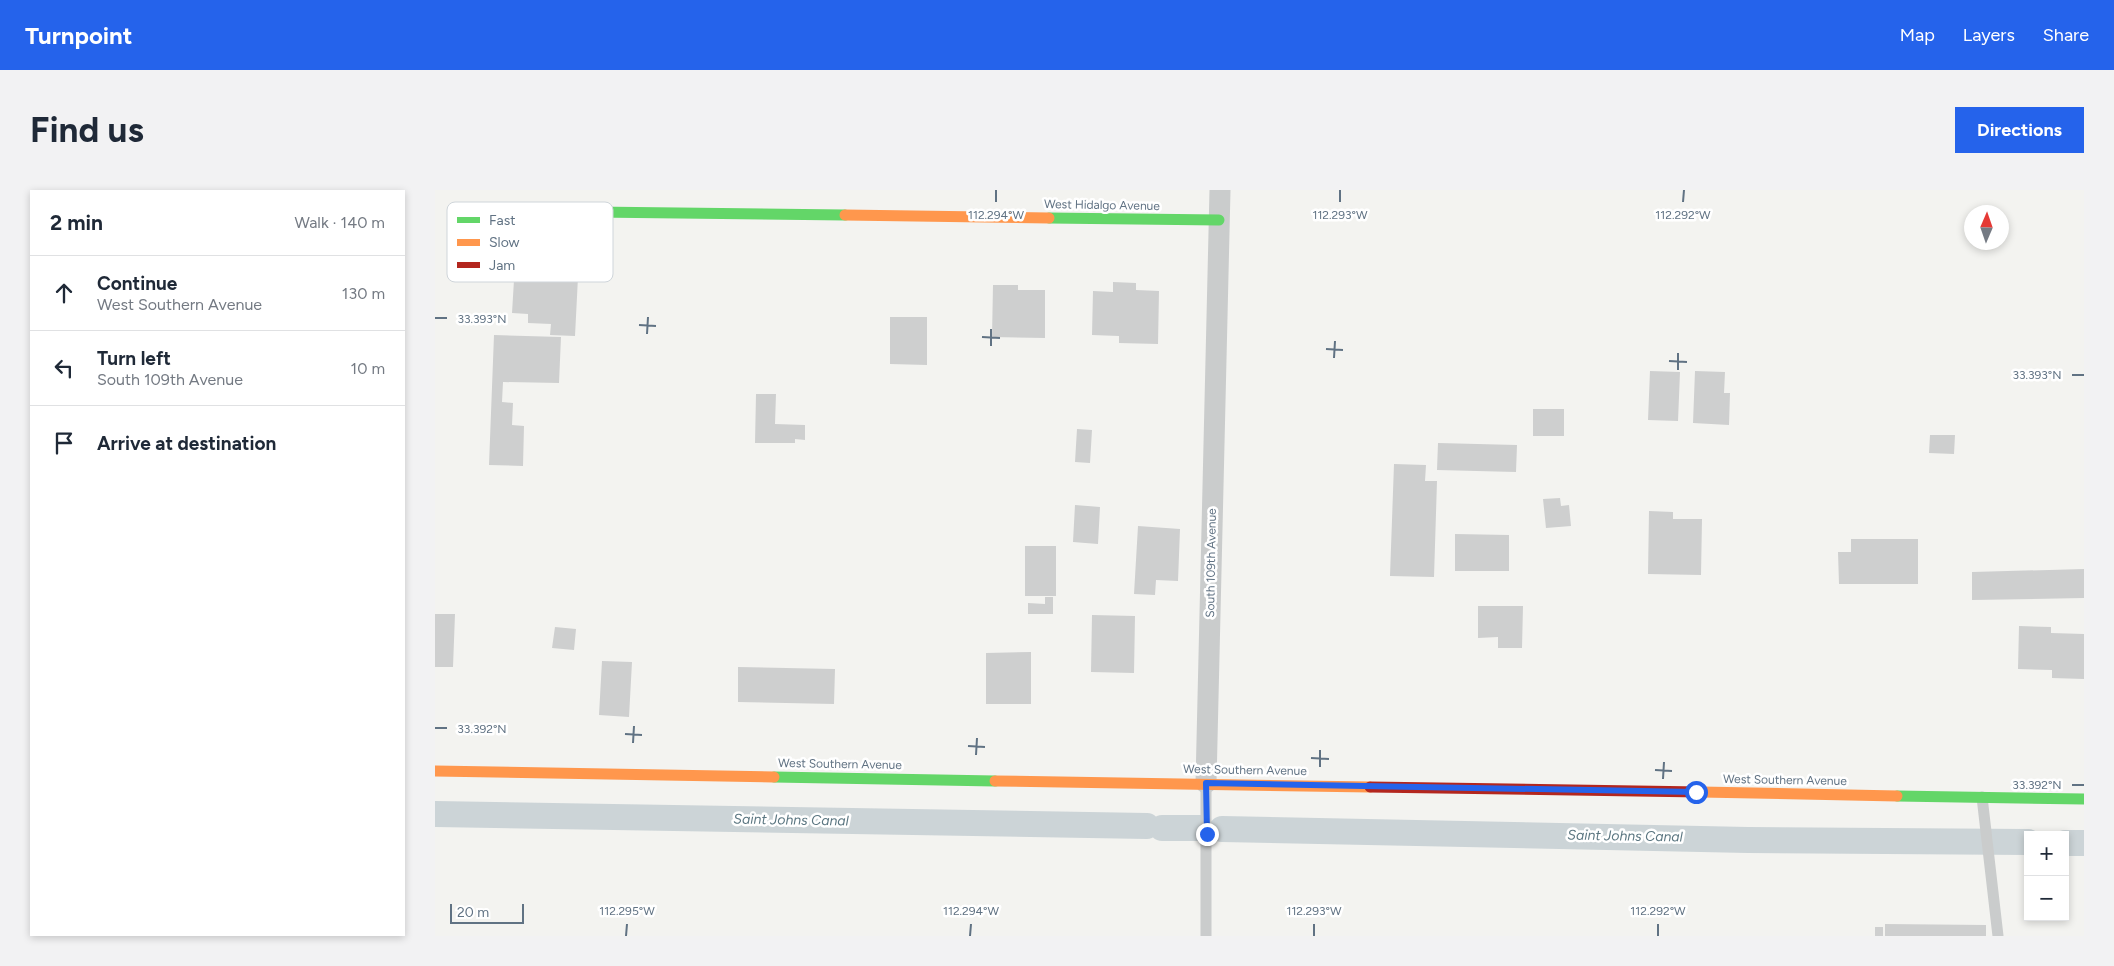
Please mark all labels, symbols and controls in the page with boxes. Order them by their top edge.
text: Turnpoint [25,21,132,50]
text: Map [1900,24,1935,46]
text: Layers [1963,24,2015,46]
text: Share [2043,24,2089,46]
button: Directions [1955,107,2084,153]
text: Find us [30,109,144,151]
street label: West Hidalgo Avenue [1044,197,1160,213]
legend [447,202,613,282]
north arrow [1964,205,2009,250]
text: 112.294°W [968,208,1024,222]
text: 112.293°W [1312,208,1368,222]
text: 112.292°W [1655,208,1711,222]
text: 2 min [50,210,103,235]
text: Fast [489,212,515,229]
text: Walk · 140 m [295,213,385,232]
text: Slow [489,234,520,251]
text: Jam [489,257,515,274]
text: Continue [97,272,177,295]
icon: ahead [50,279,78,307]
text: 130 m [342,284,385,303]
text: West Southern Avenue [97,295,262,314]
text: 33.393°N [457,312,507,326]
text: Turn left [97,347,171,370]
icon: left [50,354,78,382]
text: 10 m [351,359,385,378]
text: 33.393°N [2012,368,2062,382]
text: South 109th Avenue [97,370,243,389]
icon: arrive [50,429,78,457]
text: Arrive at destination [97,432,276,455]
street label: South 109th Avenue [1203,508,1219,618]
text: 33.392°N [457,722,507,736]
street label: West Southern Avenue [778,756,902,772]
street label: West Southern Avenue [1183,762,1307,778]
street label: West Southern Avenue [1723,772,1847,788]
text: 33.392°N [2012,778,2062,792]
route start [1685,781,1708,804]
water label: Saint Johns Canal [733,810,850,830]
route end [1196,823,1219,846]
water label: Saint Johns Canal [1567,826,1684,846]
map controls [2024,831,2069,921]
button: + [2024,831,2069,876]
button: − [2024,876,2069,921]
scale bar [450,901,524,924]
text: 20 m [457,904,489,921]
text: 112.295°W [599,904,655,918]
text: 112.294°W [943,904,999,918]
text: 112.293°W [1286,904,1342,918]
text: 112.292°W [1630,904,1686,918]

